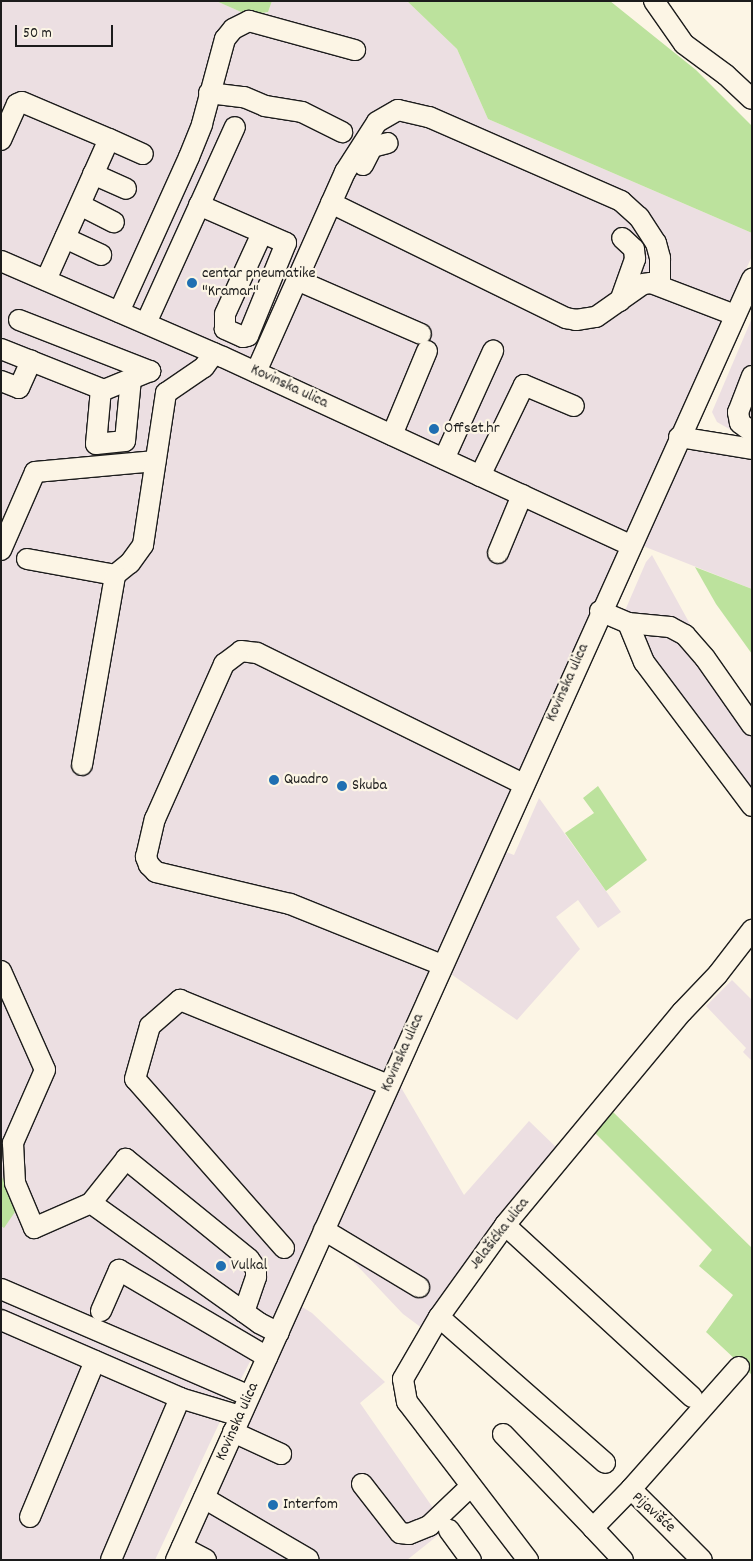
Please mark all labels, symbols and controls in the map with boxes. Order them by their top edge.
scale bar [18,15,115,47]
text: 50 m [23,23,52,45]
place label: centar pneumatike "Kramar" [202,264,316,302]
marker: centar pneumatike "Kramar" [186,277,198,289]
street label: Kovinska ulica [247,361,331,413]
place label: Offset.hr [444,419,500,439]
marker: Offset.hr [428,423,440,435]
street label: Kovinska ulica [542,641,594,725]
place label: Quadro [284,770,328,790]
marker: Quadro [268,774,280,786]
place label: Skuba [352,776,387,796]
marker: Skuba [336,780,348,792]
street label: Kovinska ulica [377,1011,429,1095]
street label: Jelašićka ulica [466,1194,534,1274]
place label: Vulkal [231,1256,267,1276]
marker: Vulkal [215,1260,227,1272]
street label: Kovinska ulica [212,1380,264,1464]
street label: Pijavišće [627,1489,679,1537]
place label: Interfom [283,1495,338,1515]
marker: Interfom [267,1499,279,1511]

